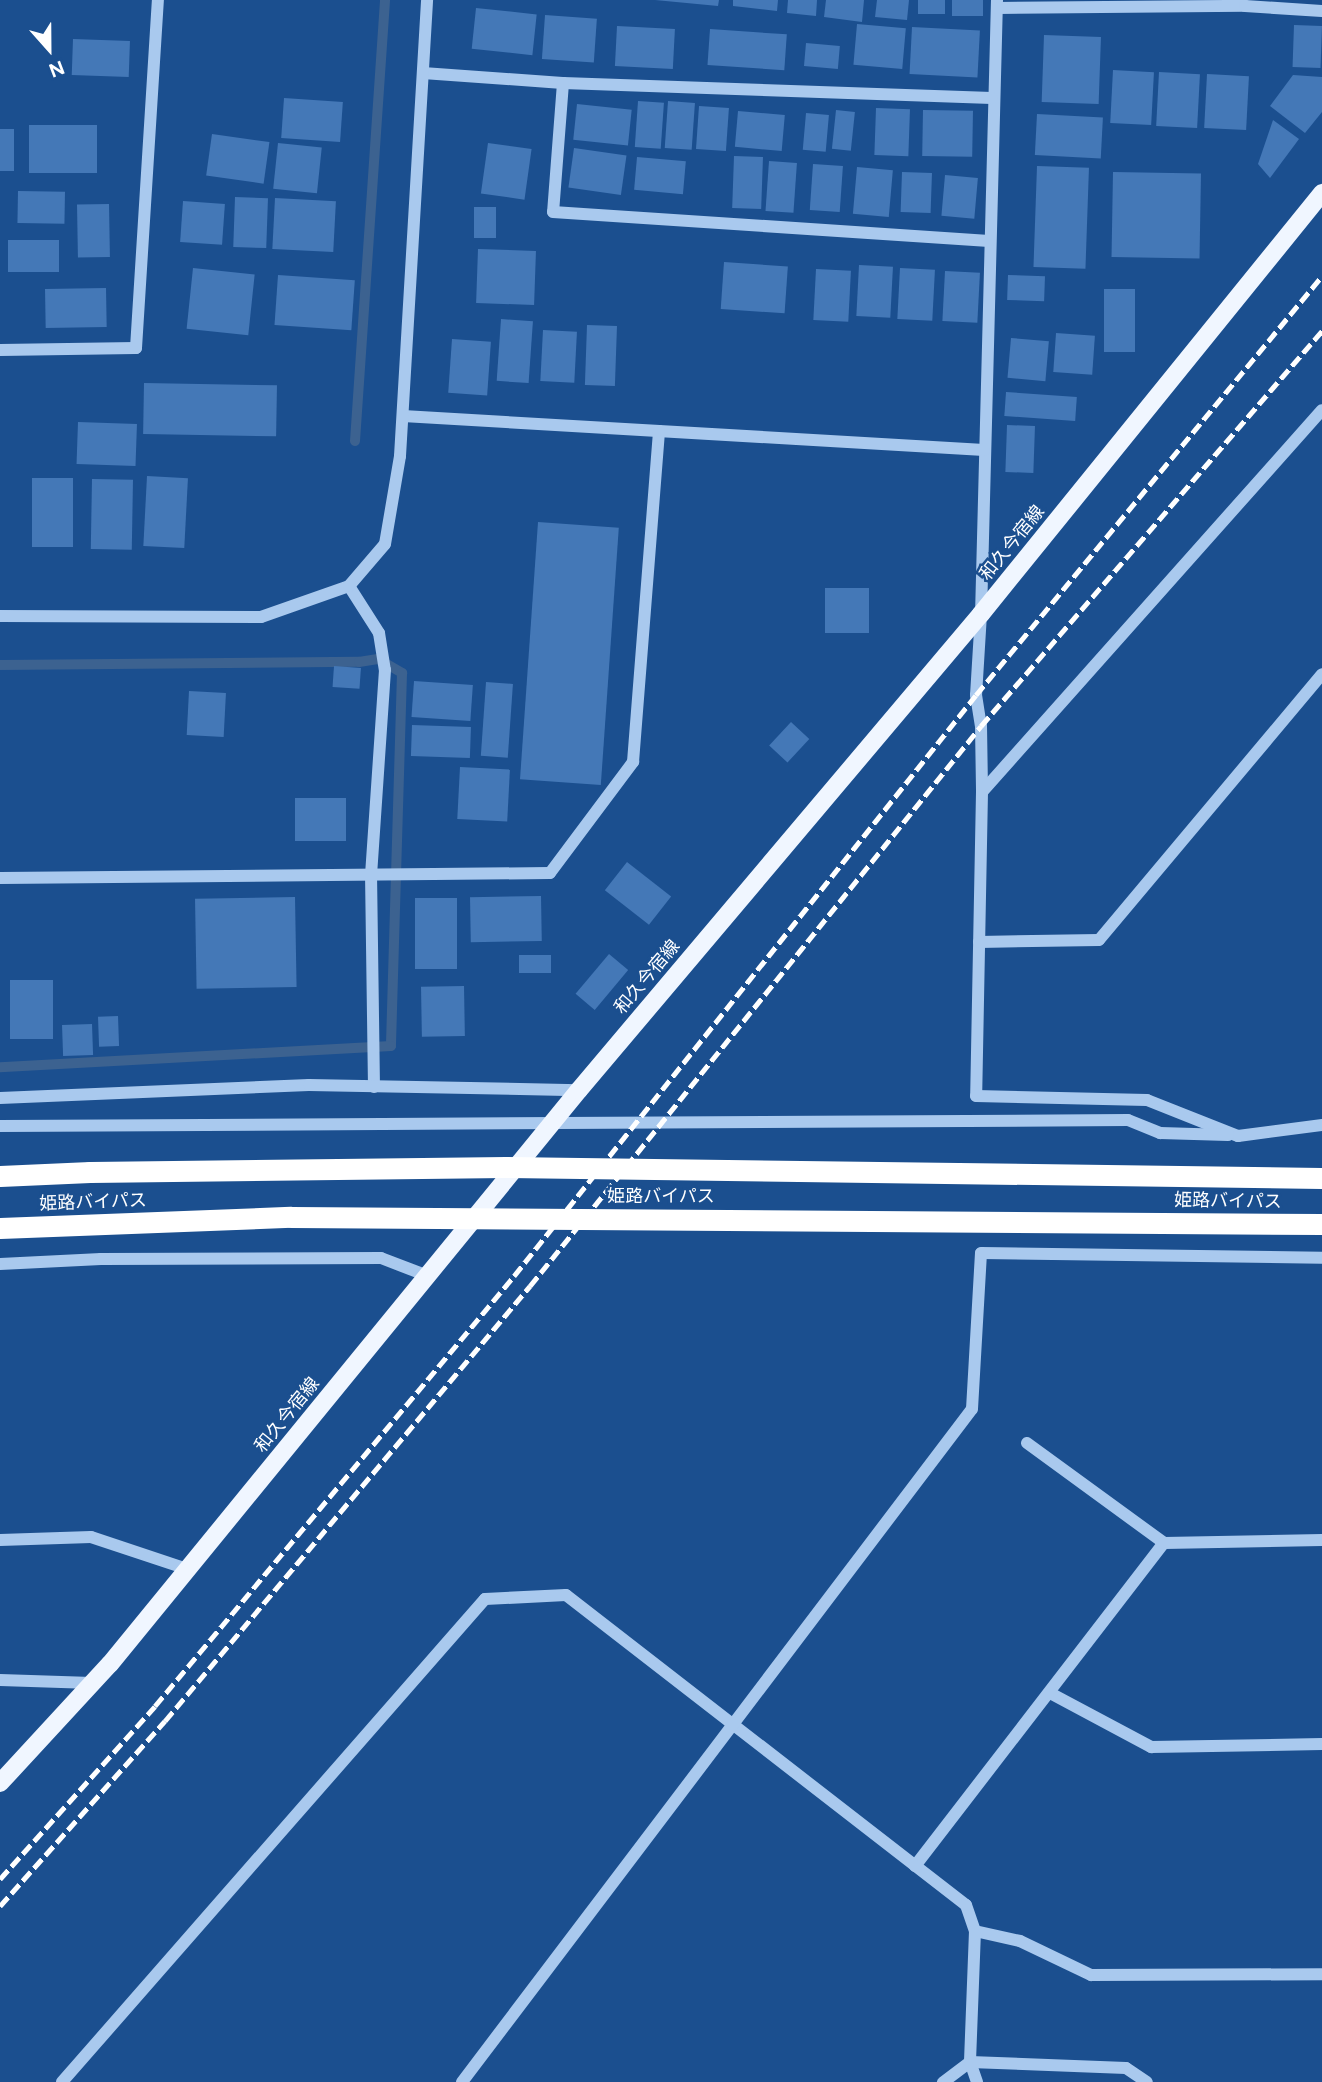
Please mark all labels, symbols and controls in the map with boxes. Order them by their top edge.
north arrow [14,14,84,84]
text: N [46,56,68,82]
street label: 和久今宿線 [975,501,1049,585]
street label: 和久今宿線 [610,936,684,1018]
street label: 姫路バイパス [607,1185,715,1207]
street label: 姫路バイパス [39,1189,147,1215]
street label: 姫路バイパス [1174,1189,1282,1213]
street label: 和久今宿線 [250,1373,324,1457]

